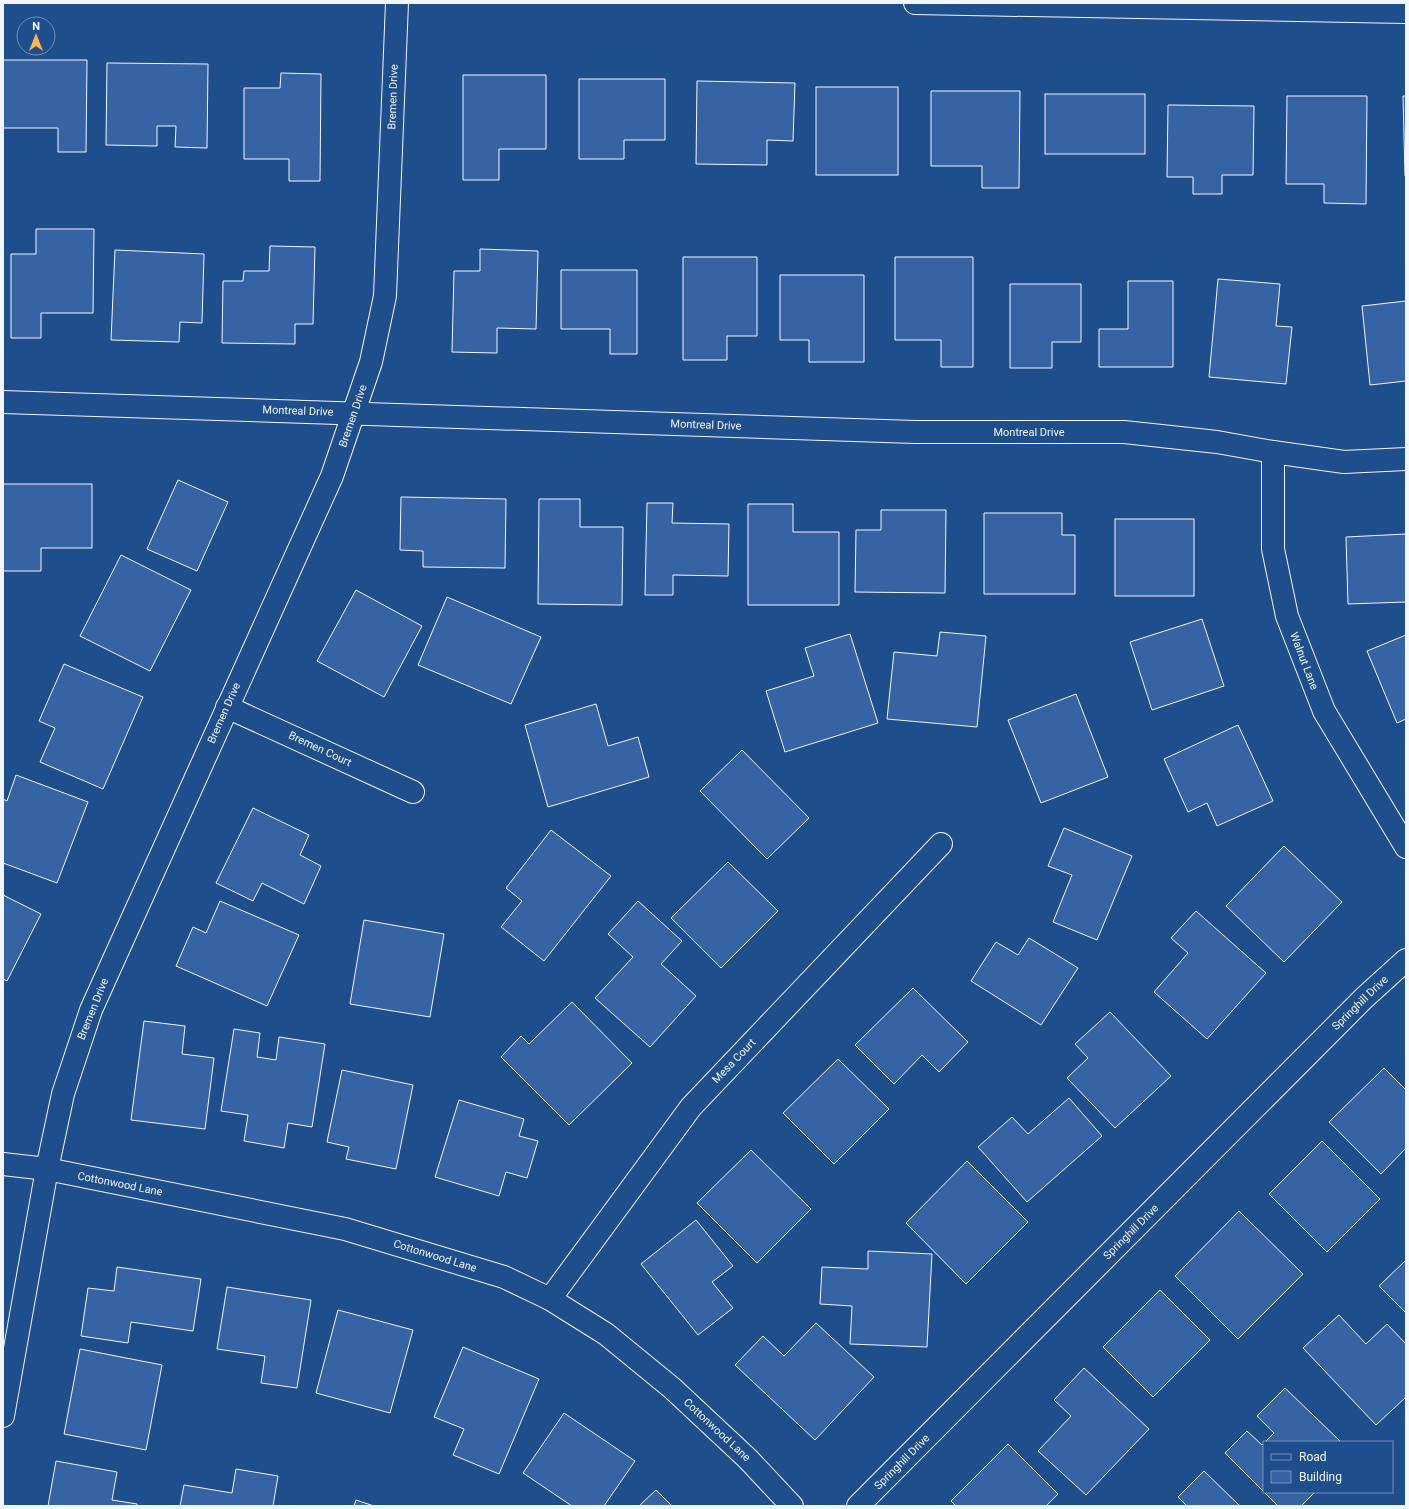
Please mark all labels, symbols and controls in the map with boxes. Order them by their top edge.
north arrow [16,16,56,56]
text: N [32,20,40,33]
street label: Bremen Drive [385,64,401,130]
street label: Bremen Drive [336,383,370,449]
street label: Montreal Drive [262,403,334,419]
street label: Montreal Drive [670,417,742,433]
street label: Montreal Drive [993,426,1065,439]
street label: Walnut Lane [1287,630,1321,692]
street label: Bremen Drive [205,680,243,745]
street label: Bremen Court [287,729,354,769]
street label: Springhill Drive [1329,973,1391,1033]
street label: Bremen Drive [75,976,111,1042]
street label: Mesa Court [710,1036,759,1086]
street label: Cottonwood Lane [76,1169,164,1199]
street label: Springhill Drive [1101,1202,1161,1262]
street label: Cottonwood Lane [392,1237,478,1275]
street label: Cottonwood Lane [681,1396,753,1464]
street label: Springhill Drive [872,1432,932,1492]
legend [1263,1441,1393,1493]
text: Road [1299,1450,1327,1464]
text: Building [1299,1470,1342,1484]

